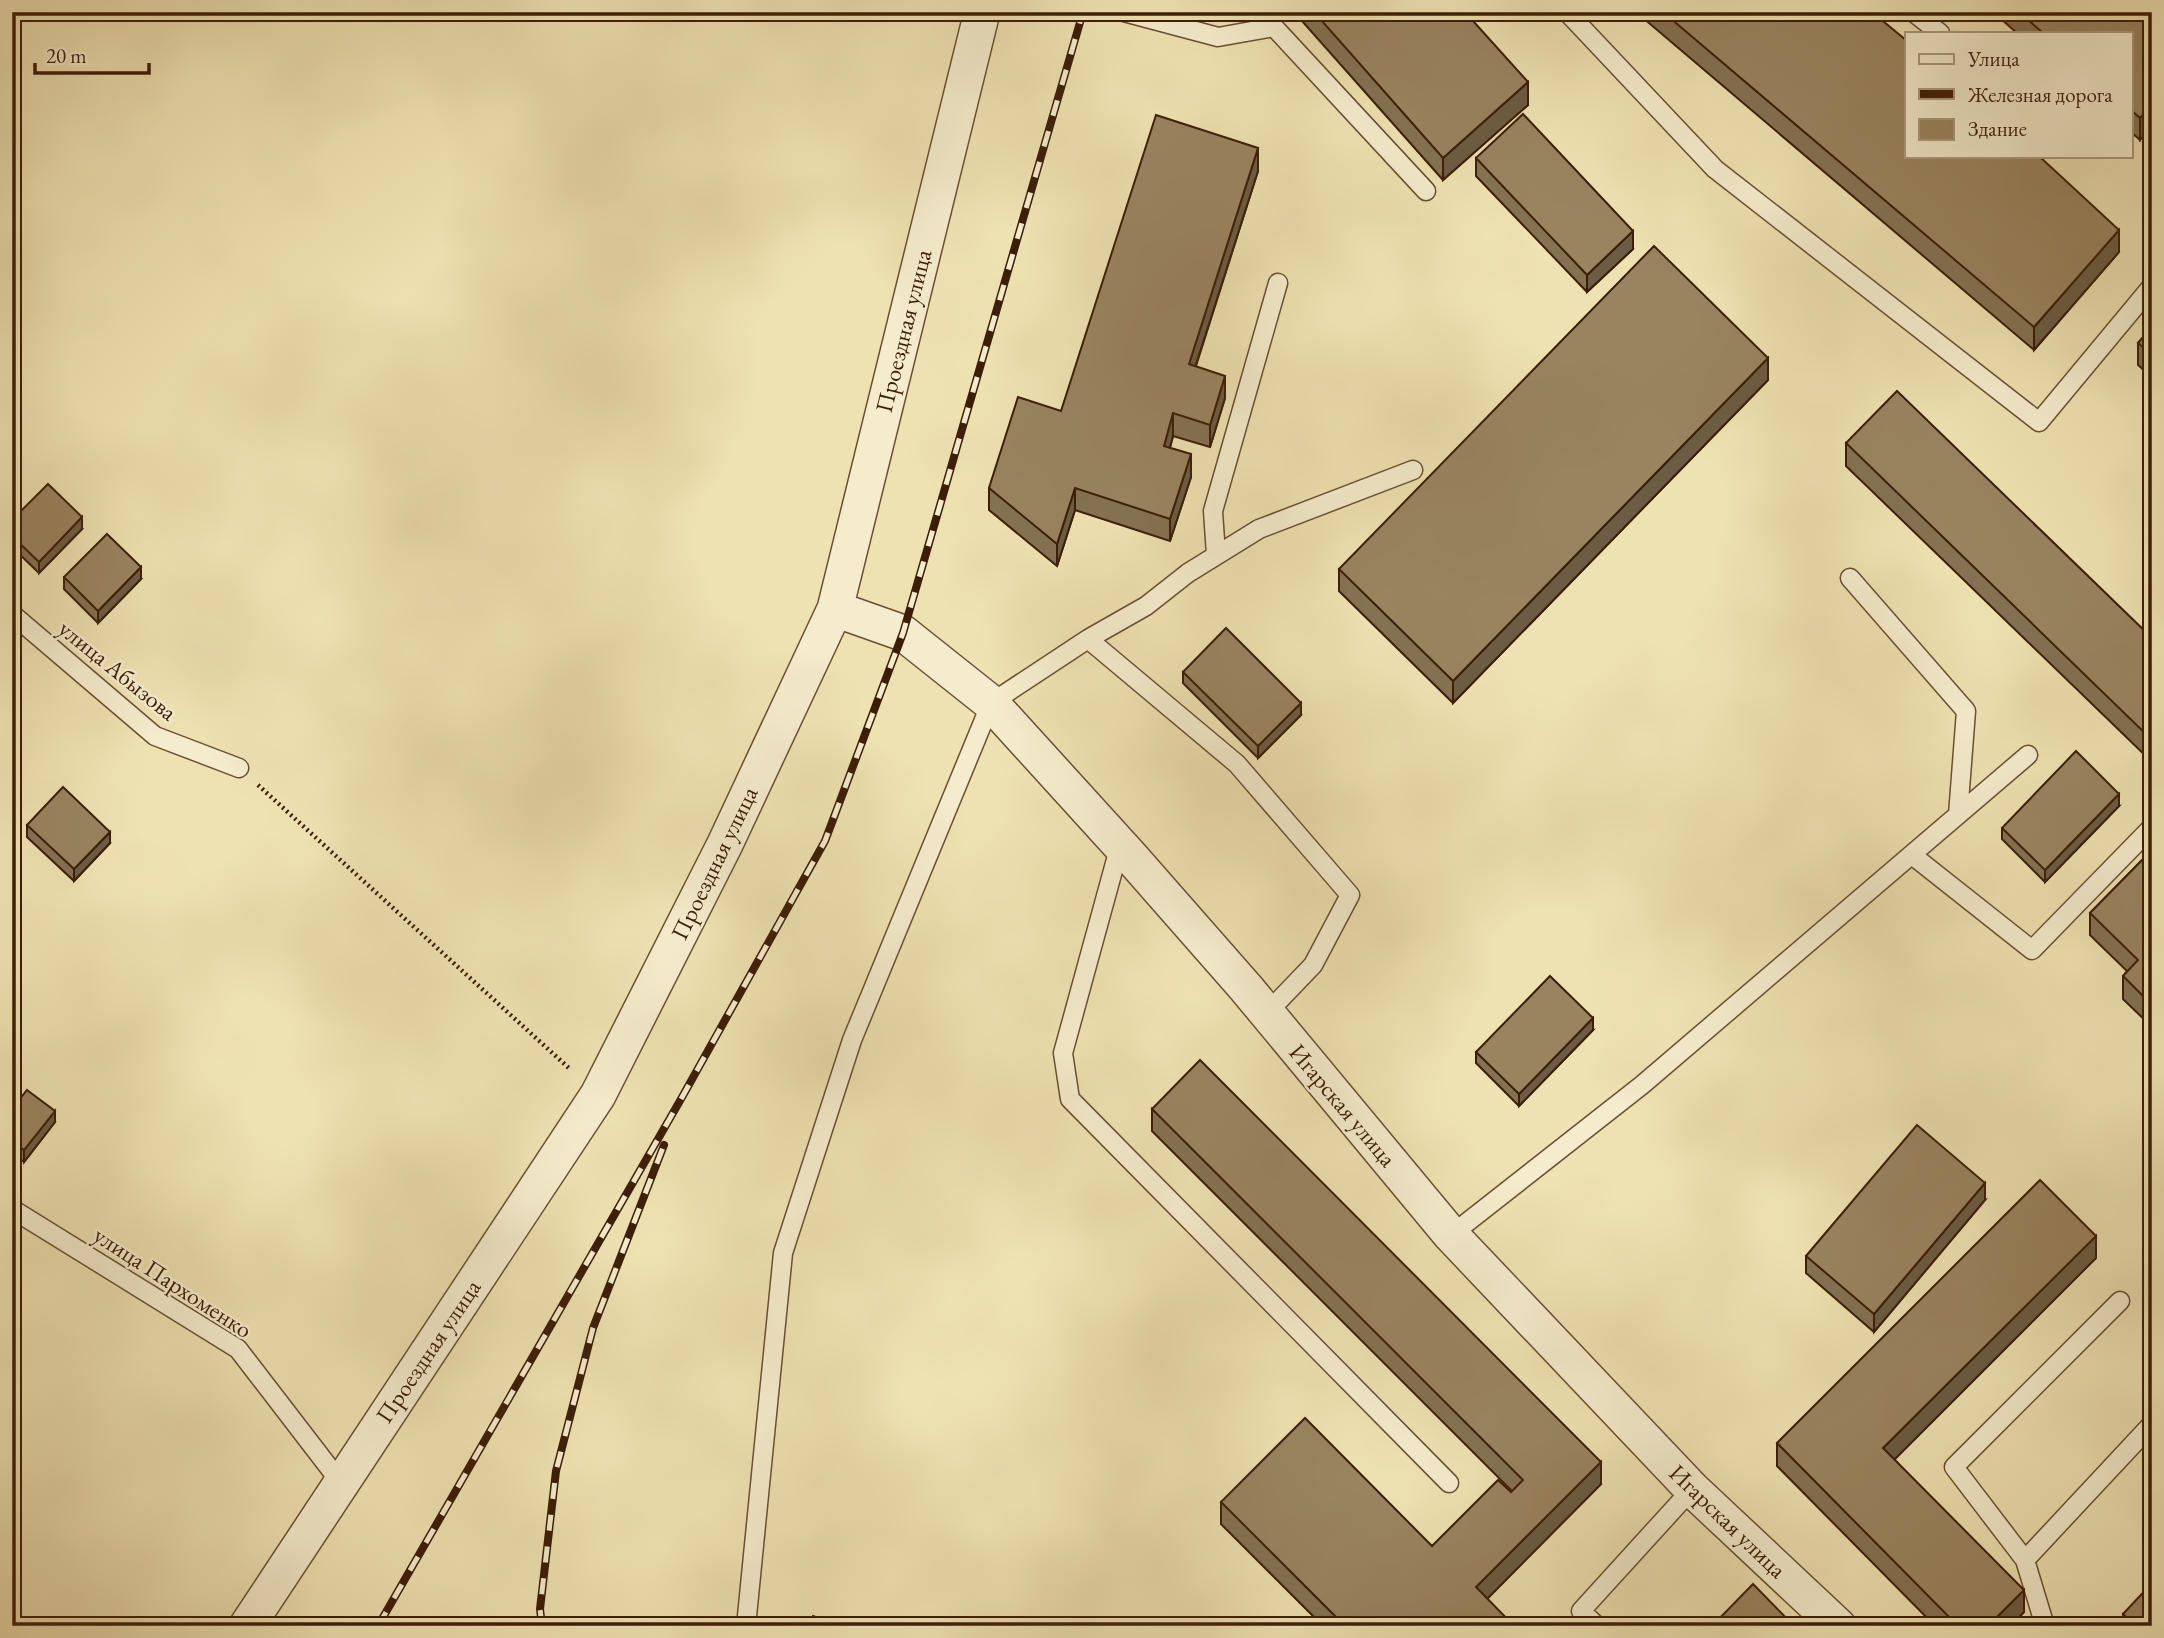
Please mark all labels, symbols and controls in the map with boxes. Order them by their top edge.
scale bar [35,32,149,76]
legend [1905,32,2132,158]
text: 20 m [46,42,87,69]
text: Улица [1967,45,2020,72]
text: Железная дорога [1967,81,2113,108]
text: Здание [1968,115,2027,142]
street label: Проездная улица [868,246,938,416]
street label: улица Абызова [52,613,184,728]
street label: Проездная улица [663,781,765,945]
street label: Игарская улица [1282,1037,1404,1173]
street label: улица Пархоменко [88,1219,258,1345]
street label: Проездная улица [368,1273,488,1429]
street label: Игарская улица [1663,1457,1794,1585]

